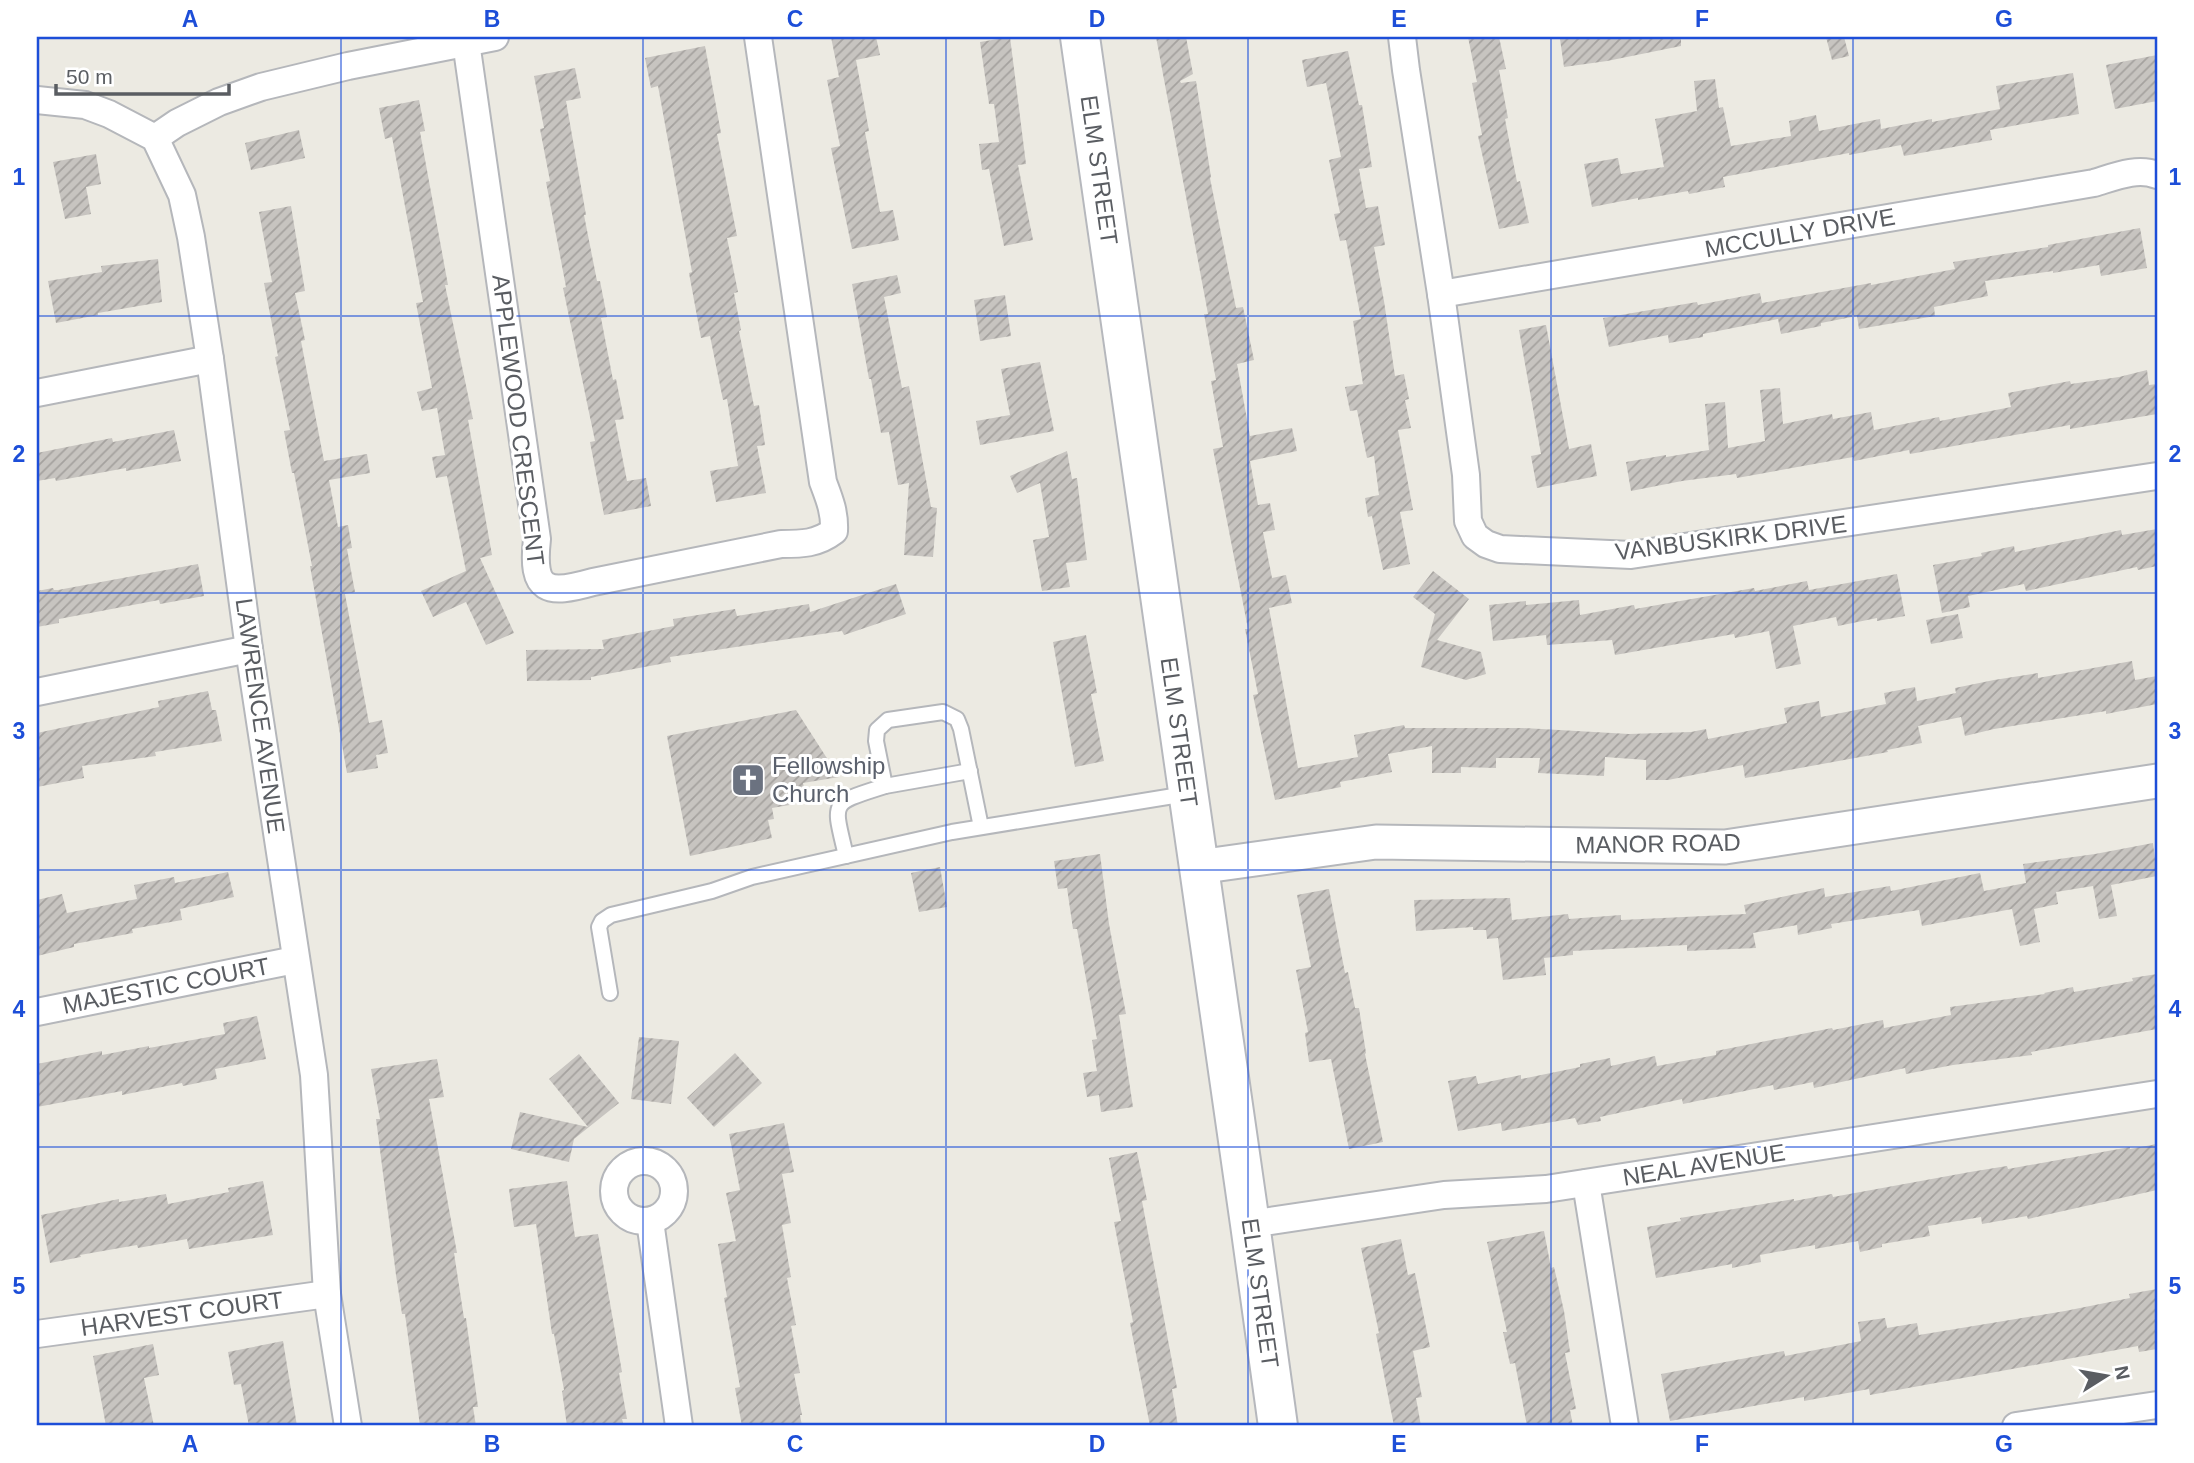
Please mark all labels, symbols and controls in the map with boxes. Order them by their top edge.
text: A [182,6,198,32]
text: B [484,6,500,32]
text: C [787,6,803,32]
text: D [1089,6,1105,32]
text: E [1391,6,1407,32]
text: F [1695,6,1709,32]
text: G [1995,6,2013,32]
scale bar [56,52,229,96]
text: 50 m [66,65,113,88]
street label: ELM STREET [1076,93,1123,247]
text: 1 [13,164,26,190]
text: 1 [2169,164,2182,190]
street label: MCCULLY DRIVE [1703,202,1897,263]
street label: APPLEWOOD CRESCENT [487,273,550,568]
text: 2 [13,441,25,467]
text: 2 [2169,441,2181,467]
street label: VANBUSKIRK DRIVE [1614,510,1848,565]
street label: LAWRENCE AVENUE [231,597,290,835]
street label: ELM STREET [1156,655,1203,809]
text: 3 [13,718,25,744]
text: 3 [2169,718,2181,744]
place label: Fellowship Church [772,752,885,807]
church icon: Fellowship Church [729,761,767,799]
street label: MANOR ROAD [1575,829,1741,858]
street label: MAJESTIC COURT [60,952,272,1019]
text: 4 [13,996,26,1022]
text: 4 [2169,996,2182,1022]
street label: NEAL AVENUE [1621,1138,1787,1191]
street label: ELM STREET [1237,1216,1284,1370]
text: 5 [13,1273,26,1299]
text: 5 [2169,1273,2182,1299]
street label: HARVEST COURT [79,1286,285,1341]
north arrow [2072,1340,2142,1410]
text: N [2111,1364,2134,1382]
text: A [182,1431,198,1457]
text: B [484,1431,500,1457]
text: C [787,1431,803,1457]
text: D [1089,1431,1105,1457]
text: E [1391,1431,1407,1457]
text: F [1695,1431,1709,1457]
text: G [1995,1431,2013,1457]

